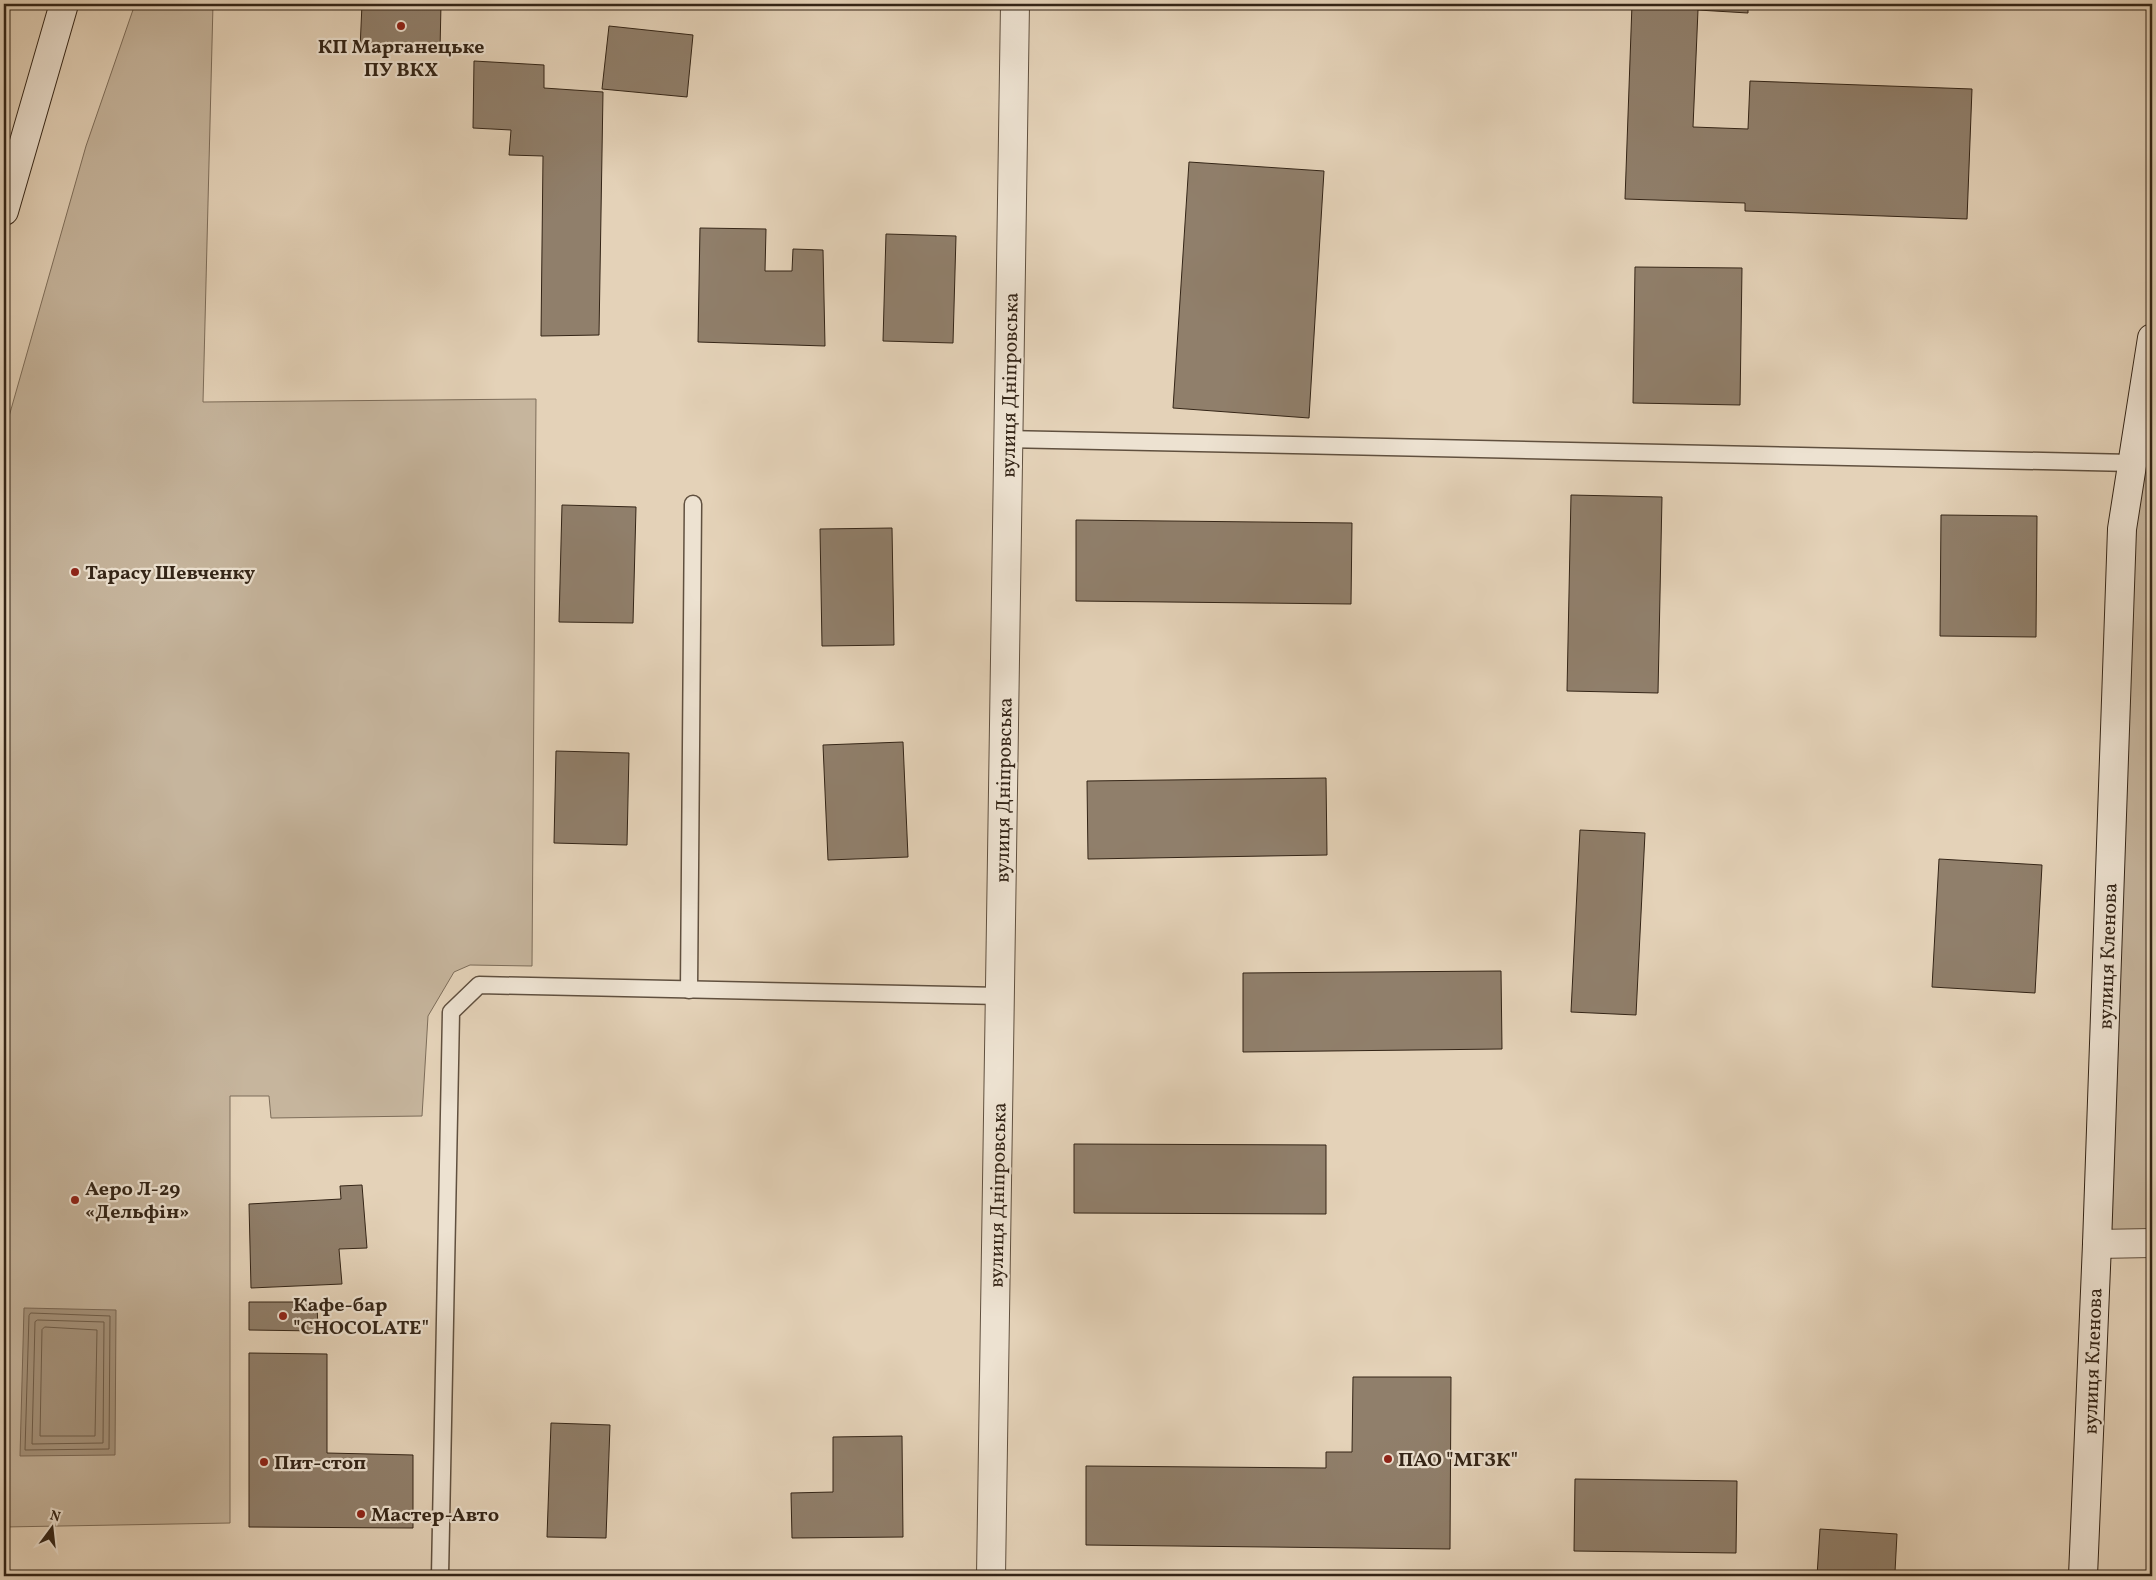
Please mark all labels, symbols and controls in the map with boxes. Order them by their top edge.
marker: КП Марганецьке ПУ ВКХ [395,20,407,32]
place label: КП Марганецьке ПУ ВКХ [318,34,484,85]
street label: вулиця Дніпровська [995,292,1027,478]
place label: Тарасу Шевченку [85,560,255,588]
marker: Тарасу Шевченку [69,566,81,578]
street label: вулиця Дніпровська [989,697,1021,883]
street label: вулиця Кленова [2092,882,2126,1030]
street label: вулиця Дніпровська [983,1102,1015,1288]
place label: Аеро Л-29 «Дельфін» [85,1176,189,1227]
marker: Аеро Л-29 «Дельфін» [69,1194,81,1206]
street label: вулиця Кленова [2077,1287,2111,1435]
place label: Кафе-бар "CHOCOLATE" [293,1292,429,1343]
marker: Кафе-бар "CHOCOLATE" [277,1310,289,1322]
place label: ПАО "МГЗК" [1398,1447,1518,1475]
place label: Пит-стоп [274,1450,366,1478]
marker: ПАО "МГЗК" [1382,1453,1394,1465]
marker: Пит-стоп [258,1456,270,1468]
north arrow [28,1502,78,1552]
place label: Мастер-Авто [371,1502,499,1530]
text: N [48,1506,62,1527]
marker: Мастер-Авто [355,1508,367,1520]

